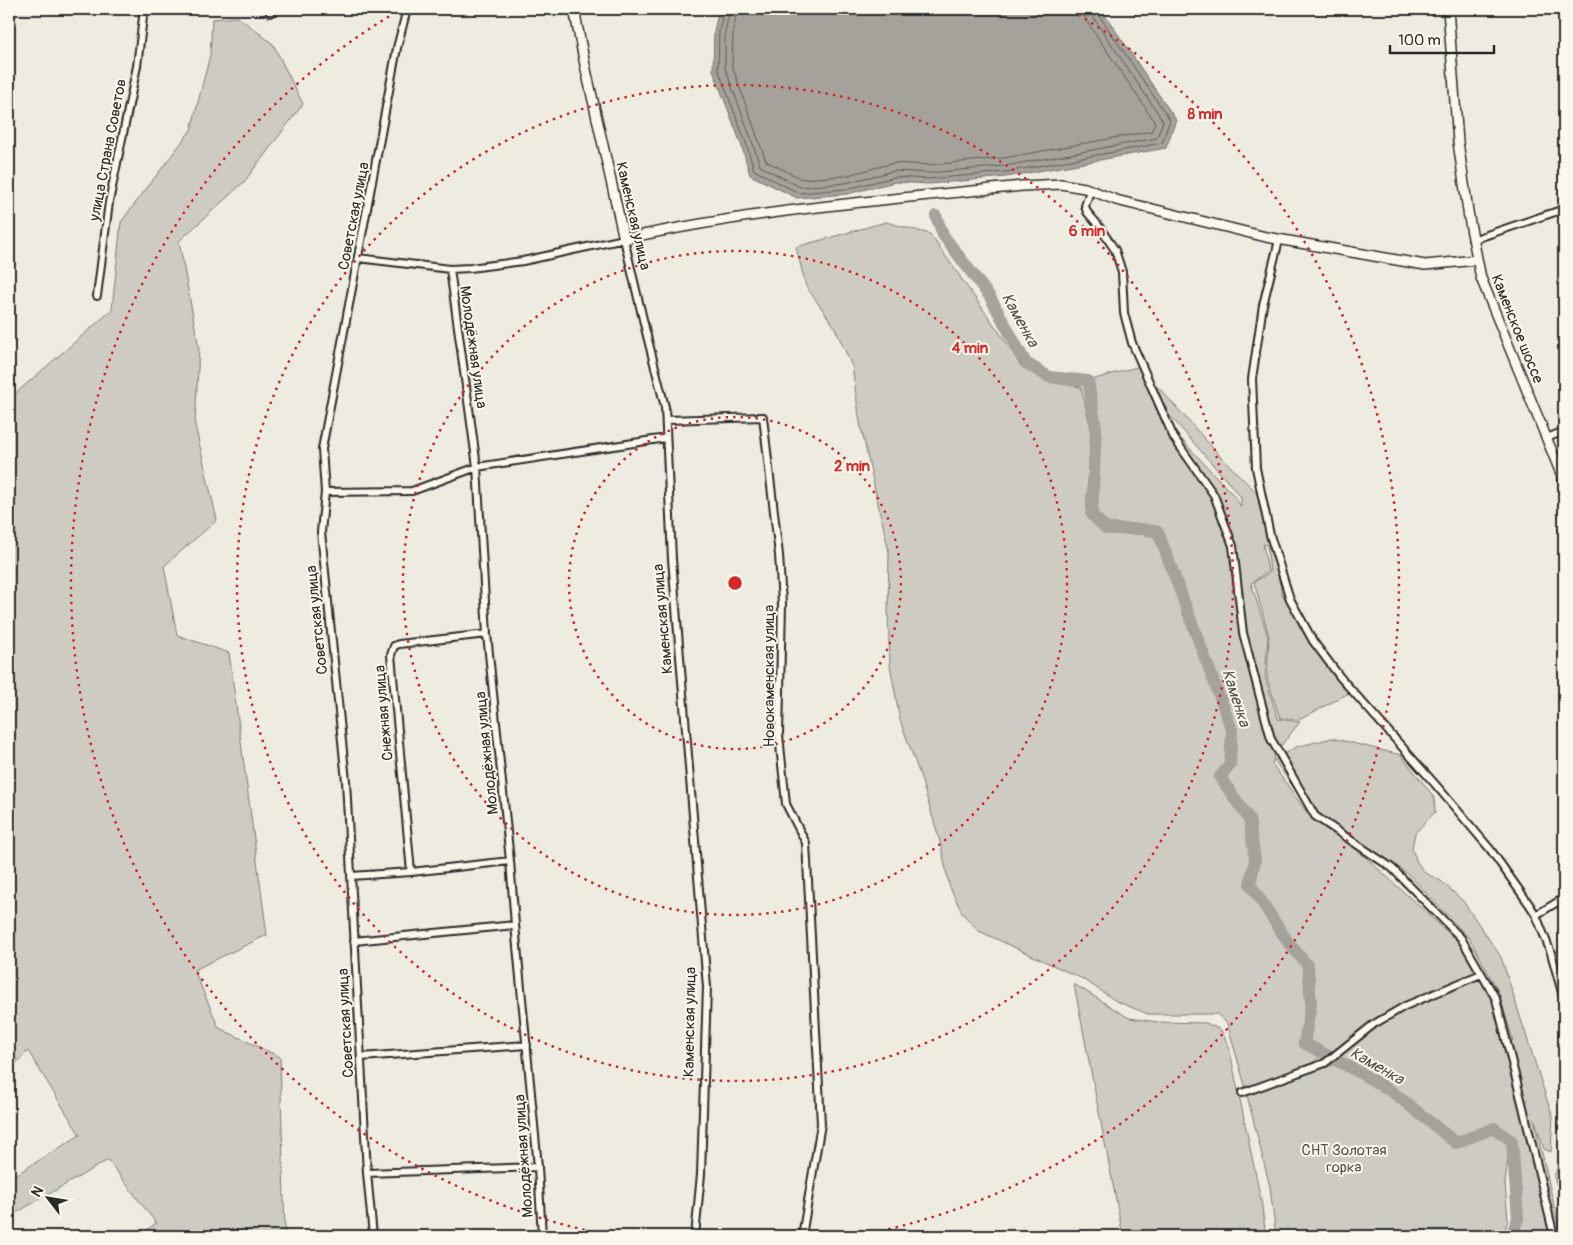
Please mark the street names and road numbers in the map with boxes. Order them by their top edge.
street label: улица Страна Советов [85,77,131,224]
street label: Советская улица [334,160,374,272]
street label: Каменская улица [611,160,655,272]
street label: Каменское шоссе [1487,272,1548,387]
street label: Молодёжная улица [455,284,491,410]
street label: Каменская улица [649,563,677,675]
street label: Советская улица [302,564,332,675]
street label: Новокаменская улица [760,605,779,747]
street label: Снежная улица [370,664,398,762]
street label: Молодёжная улица [471,691,503,815]
street label: Каменская улица [680,967,700,1077]
street label: Советская улица [334,968,358,1078]
street label: Молодёжная улица [510,1094,538,1218]

